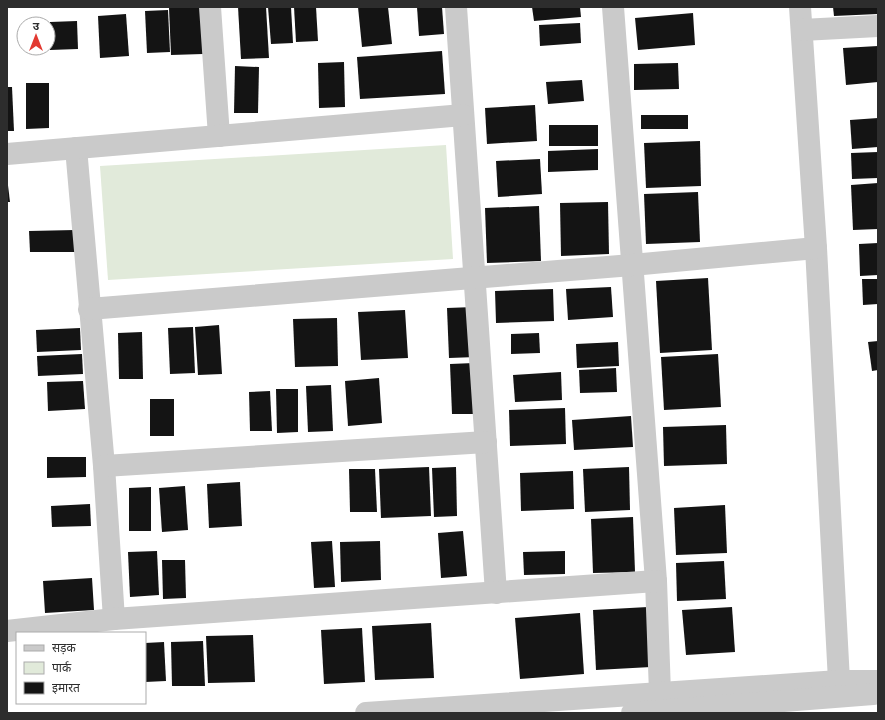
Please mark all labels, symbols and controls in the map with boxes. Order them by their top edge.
north arrow [16,16,56,56]
text: उ [33,20,40,33]
legend [16,632,146,704]
text: सड़क [52,641,77,656]
text: पार्क [52,661,72,676]
text: इमारत [52,681,81,696]

